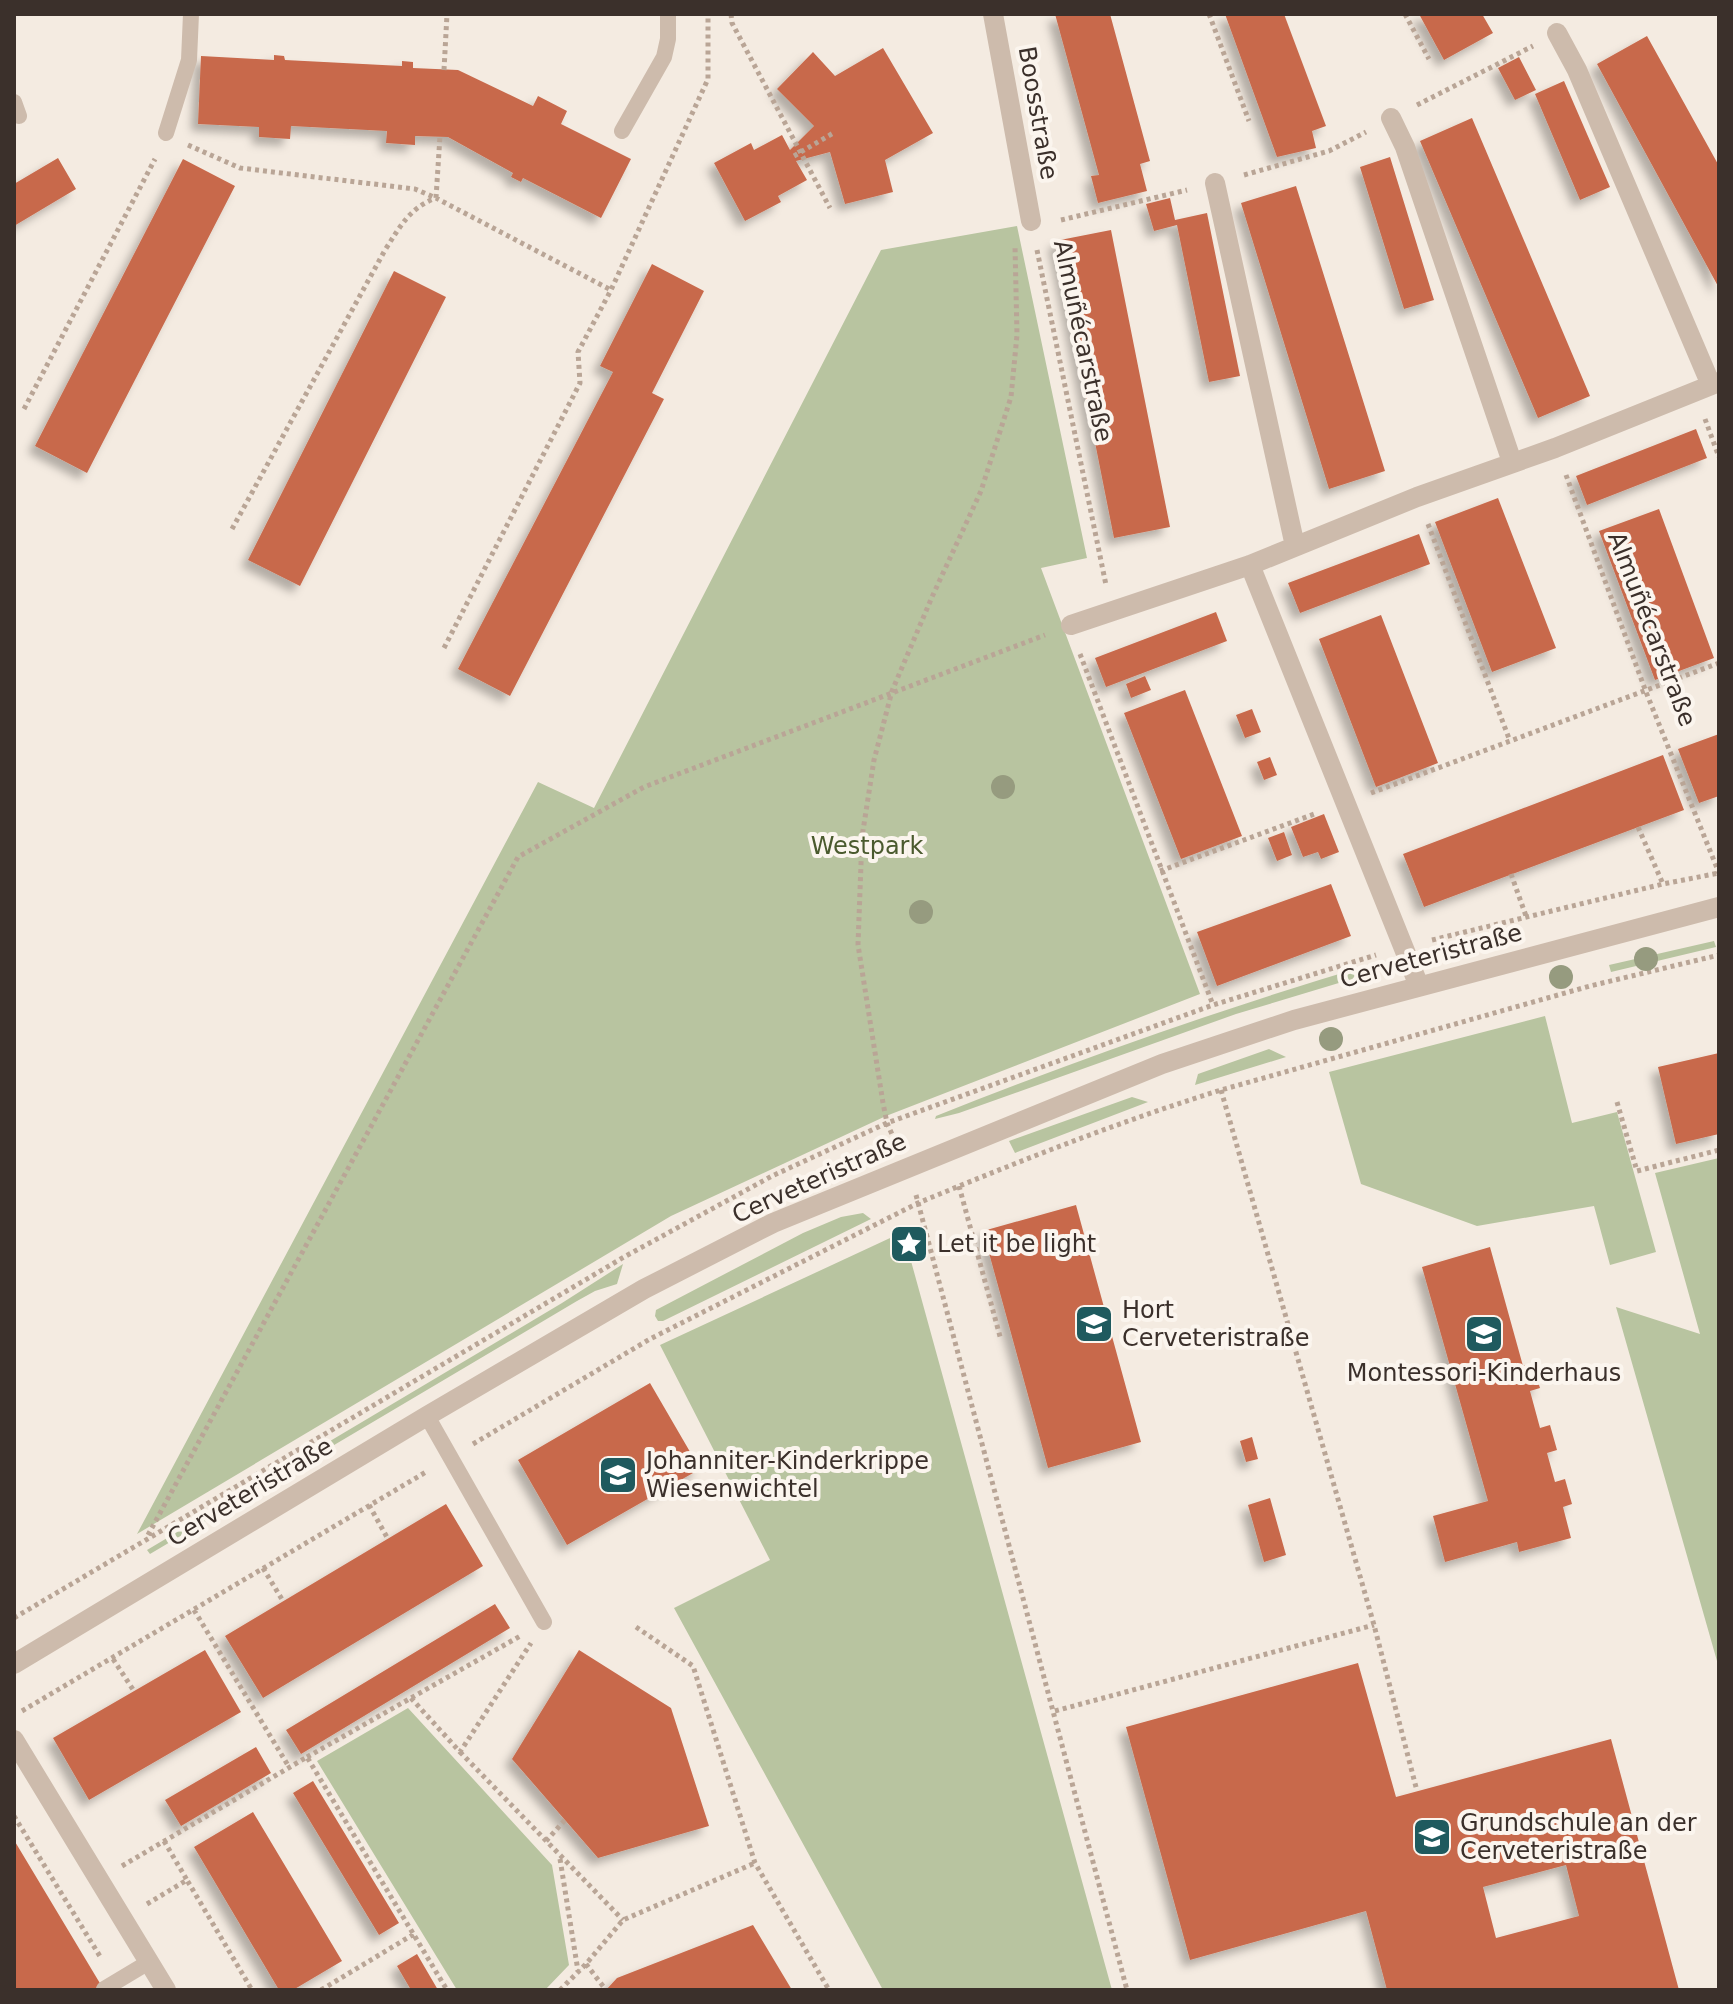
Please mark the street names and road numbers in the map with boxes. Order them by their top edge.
street label: Boosstraße [1013,44,1063,182]
street label: Almuñécarstraße [1048,237,1118,445]
street label: Almuñécarstraße [1602,528,1702,730]
street label: Cerveteristraße [1337,918,1525,994]
street label: Cerveteristraße [728,1127,910,1229]
street label: Cerveteristraße [162,1432,338,1552]

